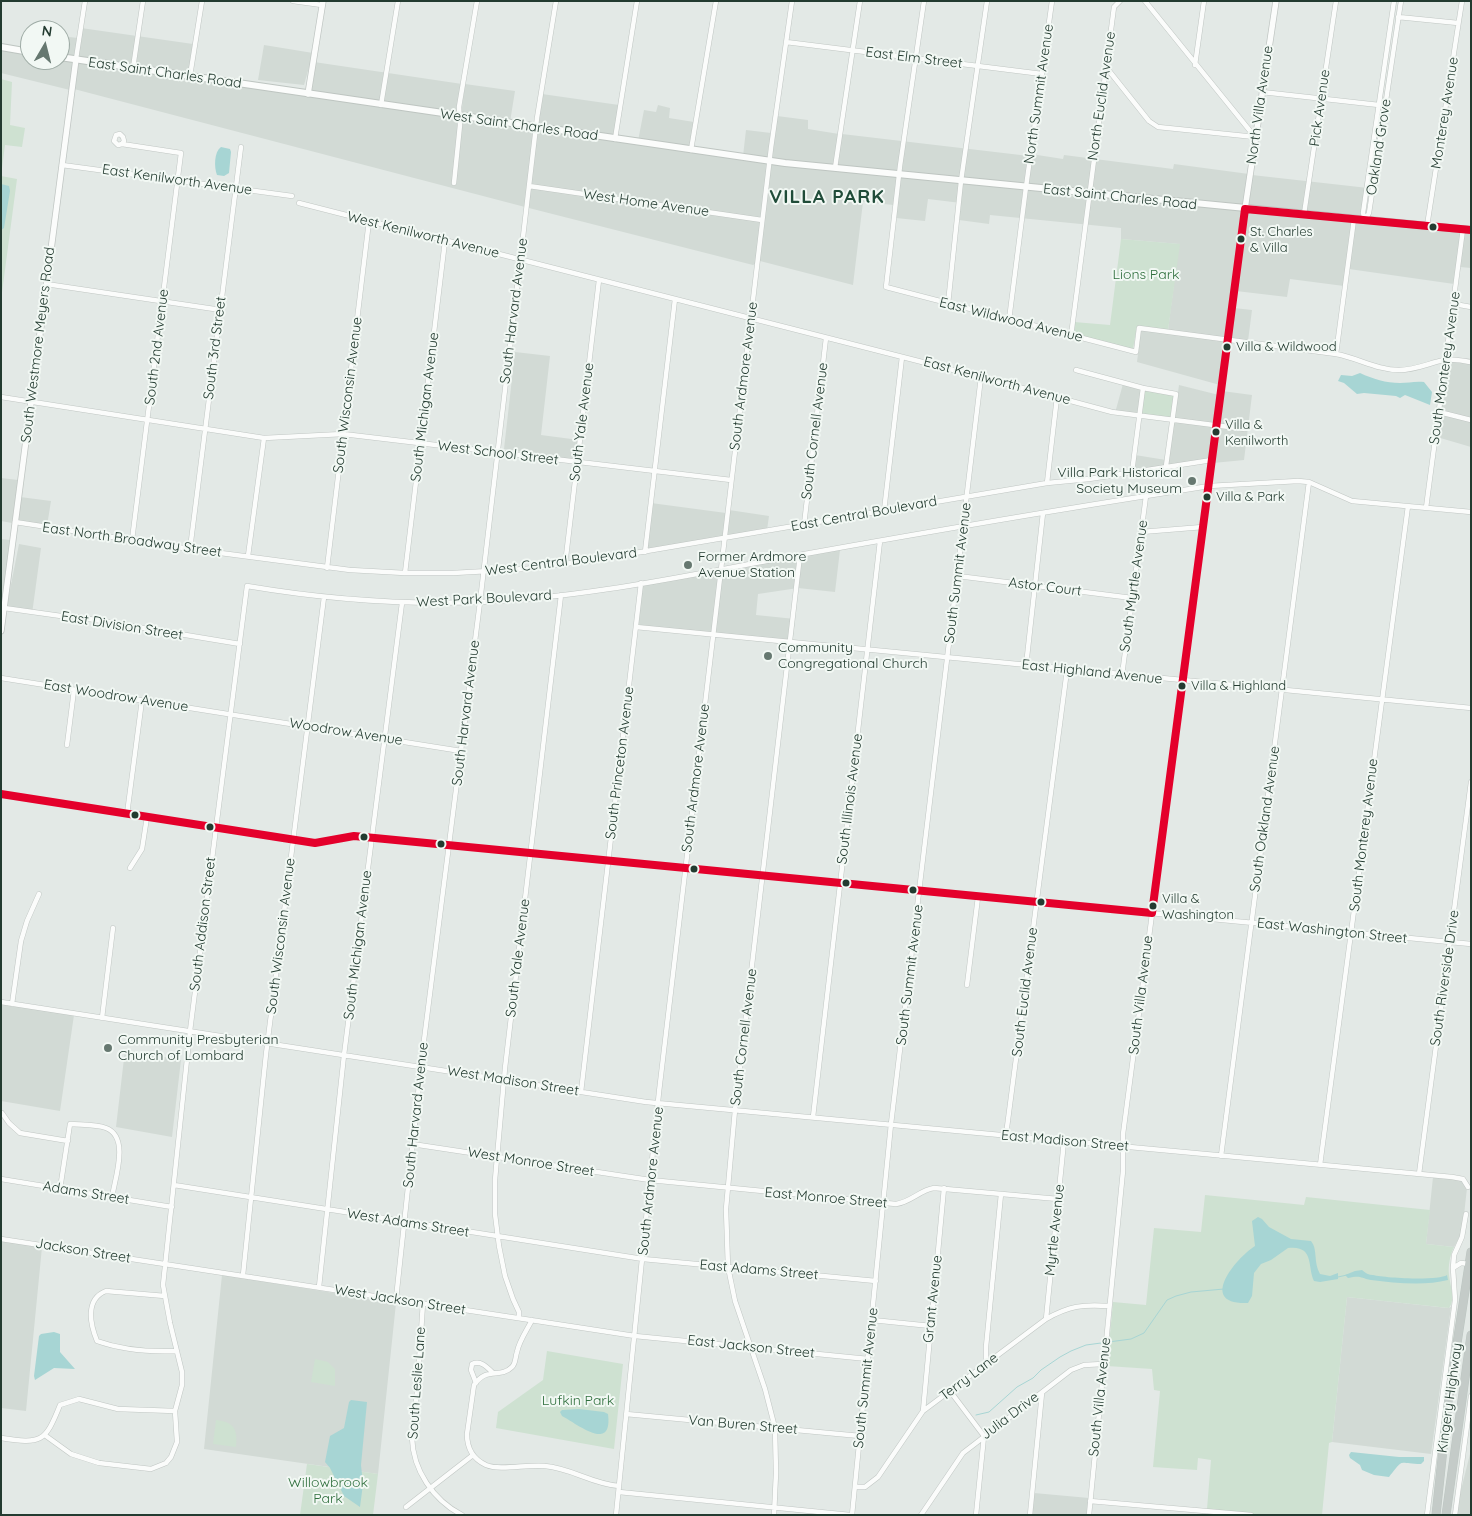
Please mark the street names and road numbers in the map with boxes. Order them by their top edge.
street label: North Summit Avenue [1021,23,1057,165]
street label: North Euclid Avenue [1085,30,1119,162]
street label: East Elm Street [865,44,963,72]
street label: North Villa Avenue [1243,45,1277,165]
street label: East Saint Charles Road [87,54,243,92]
street label: Monterey Avenue [1428,56,1462,170]
street label: Pick Avenue [1306,68,1334,148]
street label: Oakland Grove [1363,98,1395,196]
street label: West Saint Charles Road [439,106,599,144]
street label: East Kenilworth Avenue [101,161,253,199]
street label: East Saint Charles Road [1042,181,1198,213]
street label: West Home Avenue [582,186,710,220]
street label: West Kenilworth Avenue [345,208,501,262]
street label: South Harvard Avenue [497,237,531,385]
street label: South Westmore Meyers Road [18,246,58,444]
street label: South 2nd Avenue [142,288,172,406]
street label: South Monterey Avenue [1426,291,1464,445]
street label: East Wildwood Avenue [938,294,1084,346]
street label: South 3rd Street [200,295,230,401]
street label: South Ardmore Avenue [727,301,761,451]
street label: South Wisconsin Avenue [330,316,366,474]
street label: South Michigan Avenue [407,331,443,483]
street label: East Kenilworth Avenue [922,353,1072,409]
street label: South Yale Avenue [566,362,598,482]
street label: South Cornell Avenue [798,362,832,500]
street label: West School Street [437,437,559,469]
street label: East Central Boulevard [790,493,938,535]
street label: South Summit Avenue [941,502,975,644]
street label: East North Broadway Street [41,519,223,561]
street label: South Myrtle Avenue [1116,519,1152,653]
street label: West Central Boulevard [484,544,638,580]
street label: Astor Court [1007,574,1083,600]
street label: West Park Boulevard [416,587,552,611]
street label: East Division Street [60,608,184,644]
street label: South Harvard Avenue [449,639,483,787]
street label: East Highland Avenue [1021,656,1163,688]
street label: East Woodrow Avenue [43,676,189,716]
street label: South Princeton Avenue [602,686,638,840]
street label: South Ardmore Avenue [679,703,713,853]
street label: Woodrow Avenue [288,715,404,749]
street label: South Illinois Avenue [834,733,866,865]
street label: South Oakland Avenue [1246,745,1284,893]
street label: South Monterey Avenue [1346,758,1382,912]
street label: South Addison Street [186,856,220,992]
street label: South Wisconsin Avenue [263,857,299,1015]
street label: South Michigan Avenue [340,869,376,1021]
street label: South Yale Avenue [502,898,534,1018]
street label: South Summit Avenue [893,904,927,1046]
street label: South Riverside Drive [1427,909,1463,1047]
street label: East Washington Street [1256,915,1408,947]
street label: South Euclid Avenue [1009,926,1041,1058]
street label: South Villa Avenue [1125,935,1157,1055]
street label: South Cornell Avenue [727,968,761,1106]
street label: South Harvard Avenue [400,1041,432,1189]
street label: West Madison Street [446,1062,580,1100]
street label: South Ardmore Avenue [635,1106,667,1256]
street label: East Madison Street [1000,1127,1130,1155]
street label: West Monroe Street [466,1144,596,1180]
street label: Adams Street [42,1178,130,1208]
street label: Myrtle Avenue [1042,1183,1068,1277]
street label: East Monroe Street [764,1184,888,1212]
street label: West Adams Street [346,1205,470,1241]
street label: Jackson Street [34,1235,132,1267]
street label: Grant Avenue [920,1254,946,1344]
street label: East Adams Street [699,1256,819,1284]
street label: West Jackson Street [333,1281,467,1319]
street label: South Summit Avenue [850,1307,882,1449]
street label: South Leslie Lane [405,1326,429,1440]
street label: East Jackson Street [687,1332,815,1362]
street label: South Villa Avenue [1085,1337,1115,1457]
street label: Kingery Highway [1434,1342,1466,1454]
street label: Terry Lane [936,1349,1002,1405]
street label: Julia Drive [978,1389,1042,1443]
street label: Van Buren Street [688,1412,798,1438]

